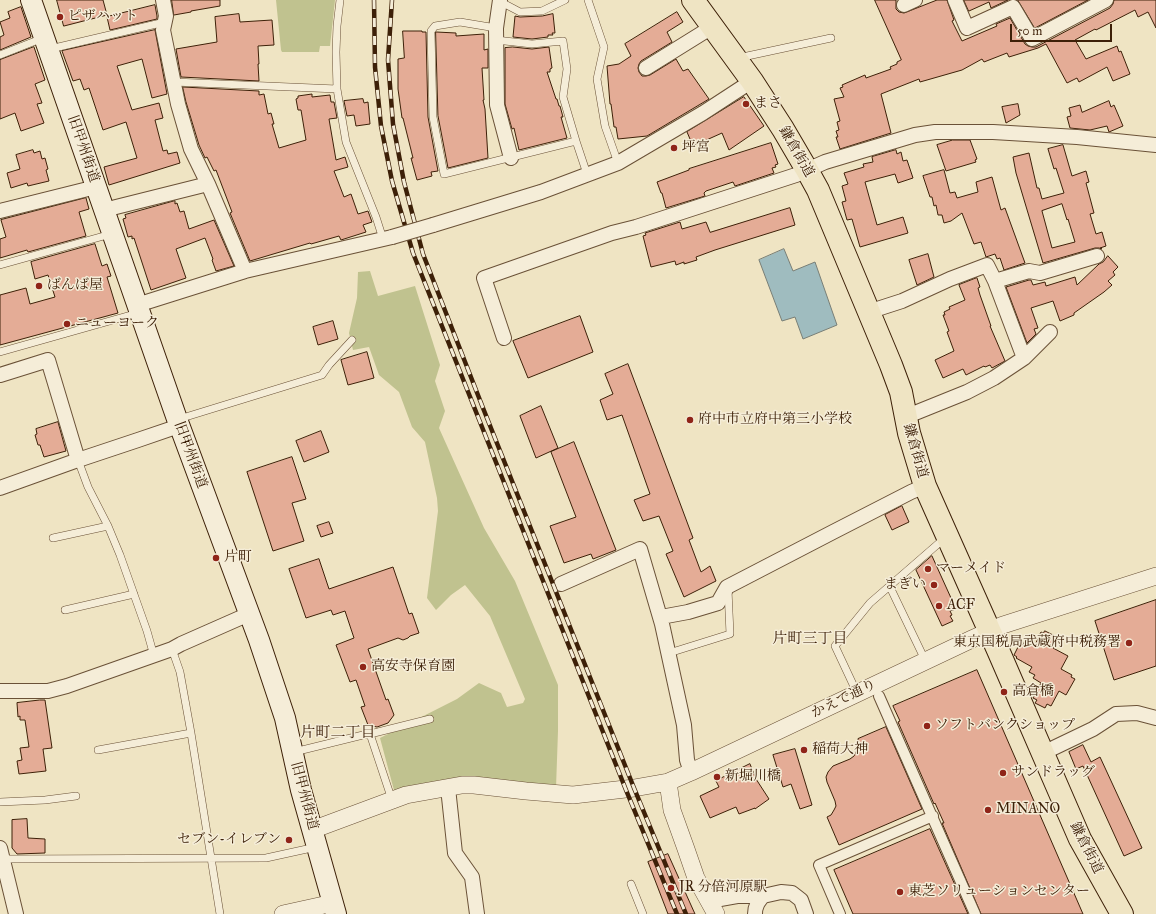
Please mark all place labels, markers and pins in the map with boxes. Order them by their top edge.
place label: ピザハット [68,9,138,25]
marker: ピザハット [55,12,65,22]
place label: まさ [754,96,782,112]
marker: まさ [741,99,751,109]
place label: 坪宮 [682,140,710,156]
marker: 坪宮 [669,143,679,153]
place label: ばんば屋 [47,278,103,294]
marker: ばんば屋 [34,281,44,291]
place label: ニューヨーク [75,316,159,332]
marker: ニューヨーク [62,319,72,329]
place label: 府中市立府中第三小学校 [698,412,852,428]
marker: 府中市立府中第三小学校 [685,415,695,425]
place label: 片町 [224,550,252,566]
marker: 片町 [211,553,221,563]
place label: マーメイド [936,561,1006,577]
marker: マーメイド [923,564,933,574]
place label: まぎい [884,577,926,593]
marker: まぎい [929,580,939,590]
place label: ACF [947,598,975,614]
marker: ACF [934,601,944,611]
place label: 東京国税局武蔵府中税務署 [953,635,1121,651]
marker: 東京国税局武蔵府中税務署 [1124,638,1134,648]
place label: 高安寺保育園 [371,659,455,675]
marker: 高安寺保育園 [358,662,368,672]
place label: 高倉橋 [1012,684,1054,700]
marker: 高倉橋 [999,687,1009,697]
place label: ソフトバンクショップ [935,718,1075,734]
marker: ソフトバンクショップ [922,721,932,731]
place label: 稲荷大神 [812,742,868,758]
marker: 稲荷大神 [799,745,809,755]
place label: サンドラッグ [1011,765,1095,781]
marker: サンドラッグ [998,768,1008,778]
place label: 新堀川橋 [725,769,781,785]
marker: 新堀川橋 [712,772,722,782]
place label: MINANO [996,802,1060,818]
marker: MINANO [983,805,993,815]
place label: セブン-イレブン [177,832,281,848]
marker: セブン-イレブン [284,835,294,845]
place label: JR 分倍河原駅 [679,880,768,896]
marker: JR 分倍河原駅 [666,883,676,893]
place label: 東芝ソリューションセンター [908,884,1090,900]
marker: 東芝ソリューションセンター [895,887,905,897]

